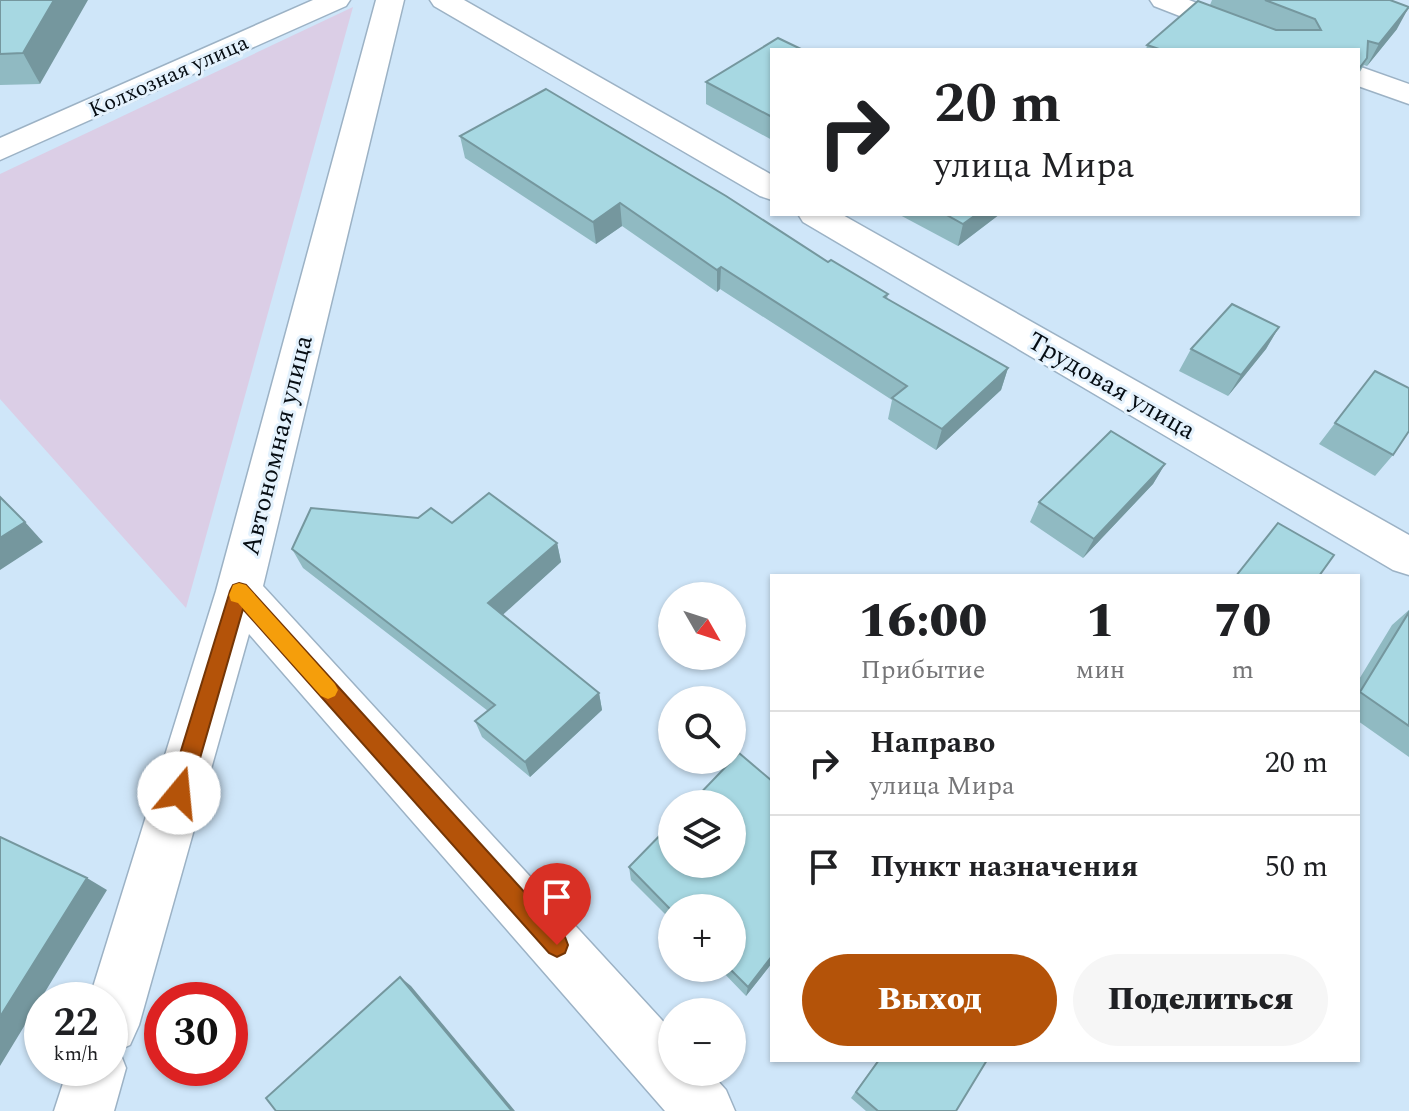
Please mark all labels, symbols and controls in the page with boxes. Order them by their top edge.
street label: Колхозная улица [83,26,254,126]
text: 20 m [934,62,1061,147]
icon: right [802,80,906,184]
text: улица Мира [934,139,1134,194]
street label: Трудовая улица [1020,321,1203,451]
street label: Автономная улица [230,331,324,560]
north arrow [658,582,746,670]
map controls [658,582,746,1086]
text: 16:00 [859,585,987,658]
text: 1 [1086,585,1115,658]
text: 70 [1214,585,1271,658]
text: Прибытие [860,650,985,690]
text: мин [1076,650,1125,690]
text: m [1231,650,1254,690]
button: search [658,686,746,774]
text: Направо [870,720,995,766]
text: 20 m [1265,740,1328,786]
icon: right [802,741,846,785]
position arrow [137,751,221,835]
text: улица Мира [870,766,1015,806]
button: layers [658,790,746,878]
text: Пункт назначения [870,844,1138,890]
text: 50 m [1265,844,1328,890]
icon: arrive [802,845,846,889]
pin [523,863,591,945]
icon: arrive [535,875,579,919]
button: + [658,894,746,982]
button: Выход [802,954,1057,1046]
button: Поделиться [1073,954,1328,1046]
speed limit sign: 30 [144,982,248,1086]
text: 22 [54,993,98,1054]
button: − [658,998,746,1086]
text: km/h [54,1039,99,1069]

